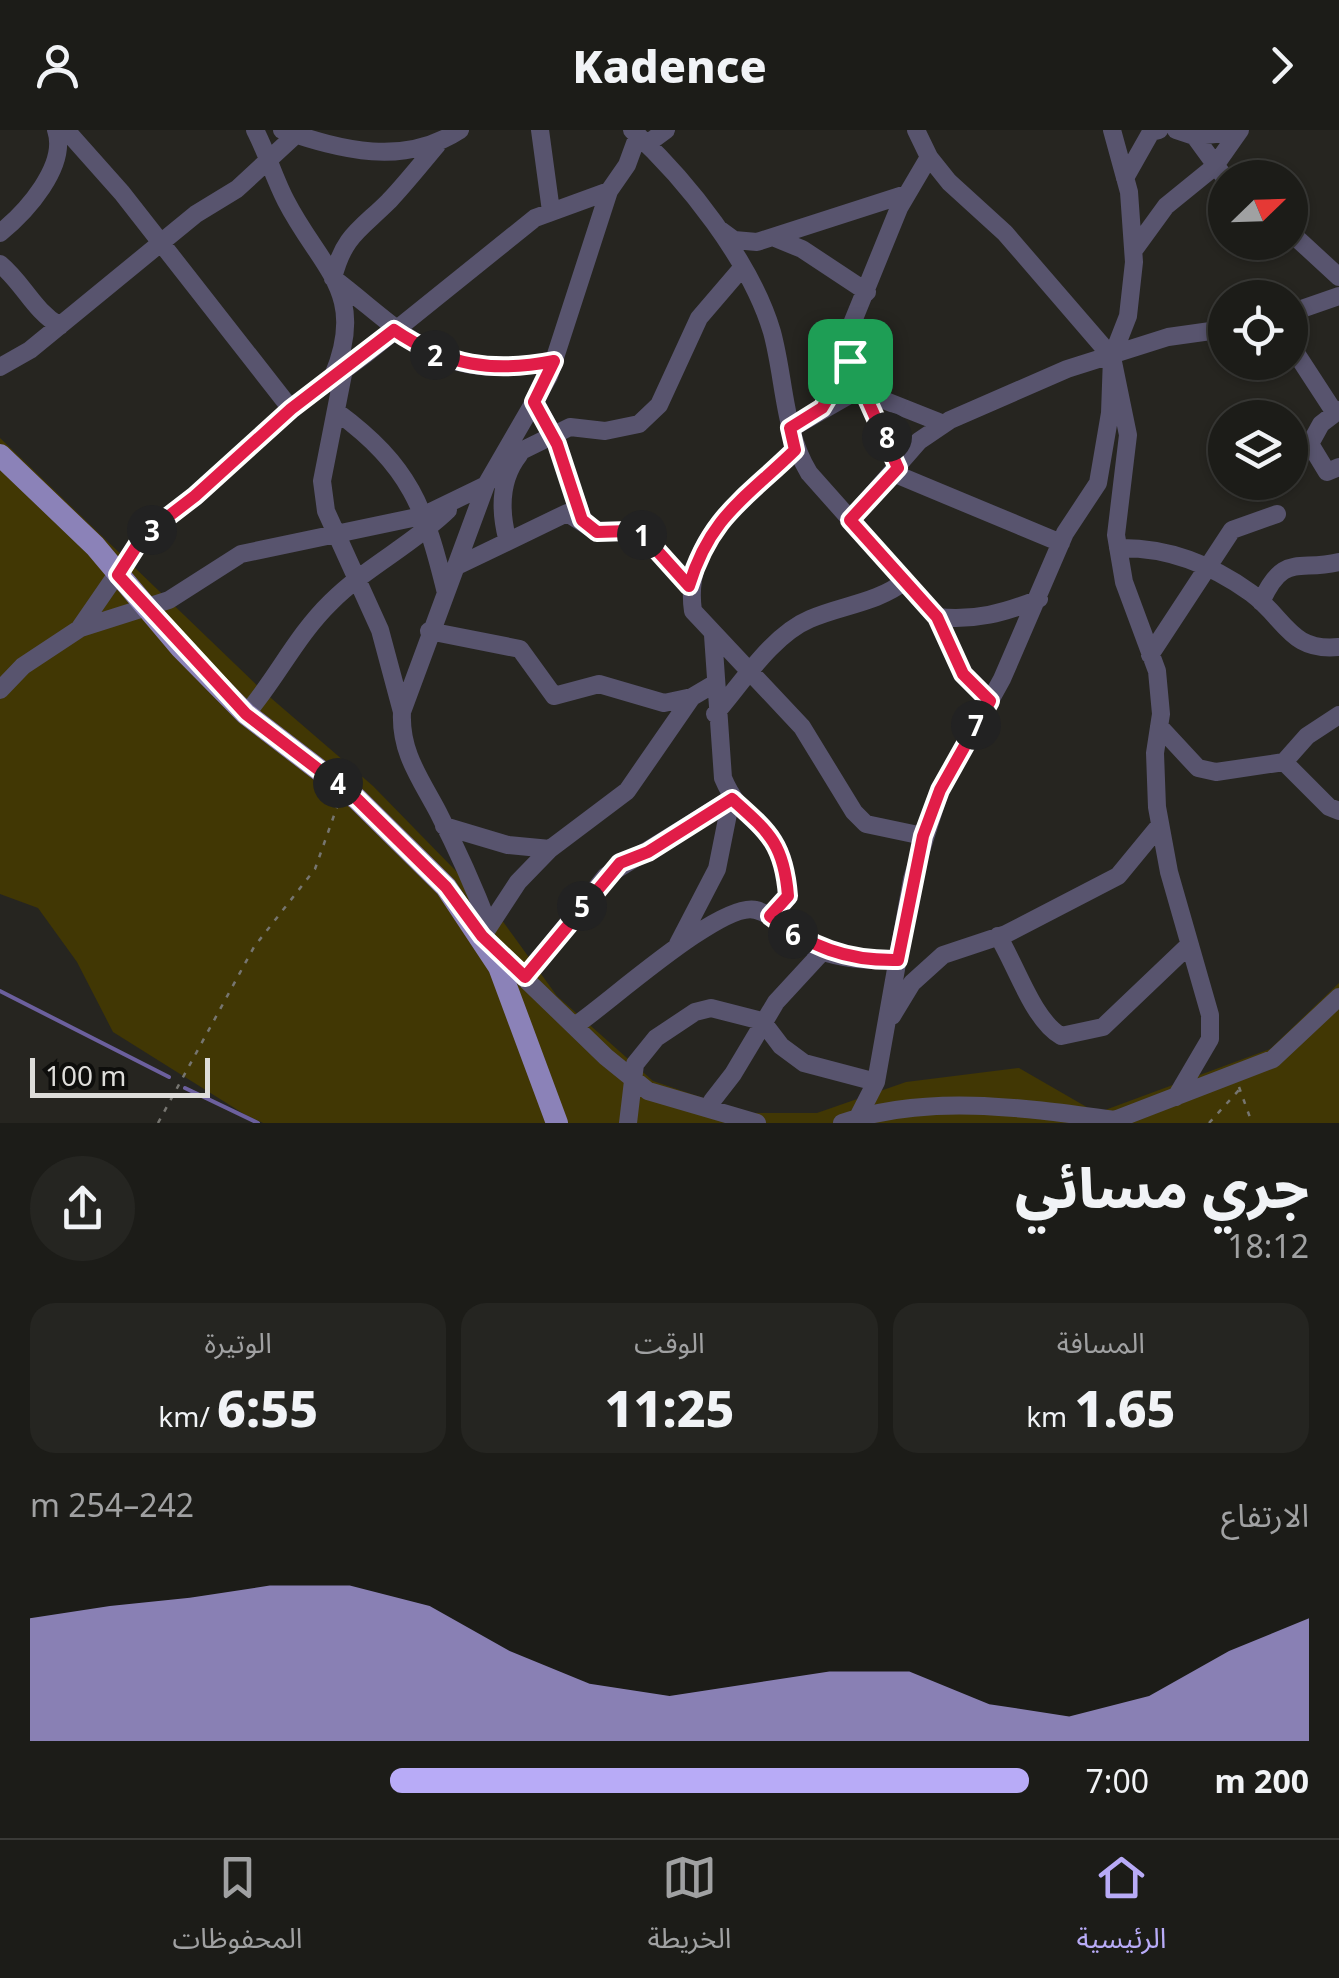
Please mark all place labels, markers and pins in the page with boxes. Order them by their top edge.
pin [808,319,893,404]
pin: 2 [410,330,460,380]
pin: 8 [862,412,912,462]
pin: 3 [127,505,177,555]
pin: 1 [617,510,667,560]
pin: 7 [951,700,1001,750]
pin: 4 [313,758,363,808]
pin: 5 [557,881,607,931]
pin: 6 [768,909,818,959]

